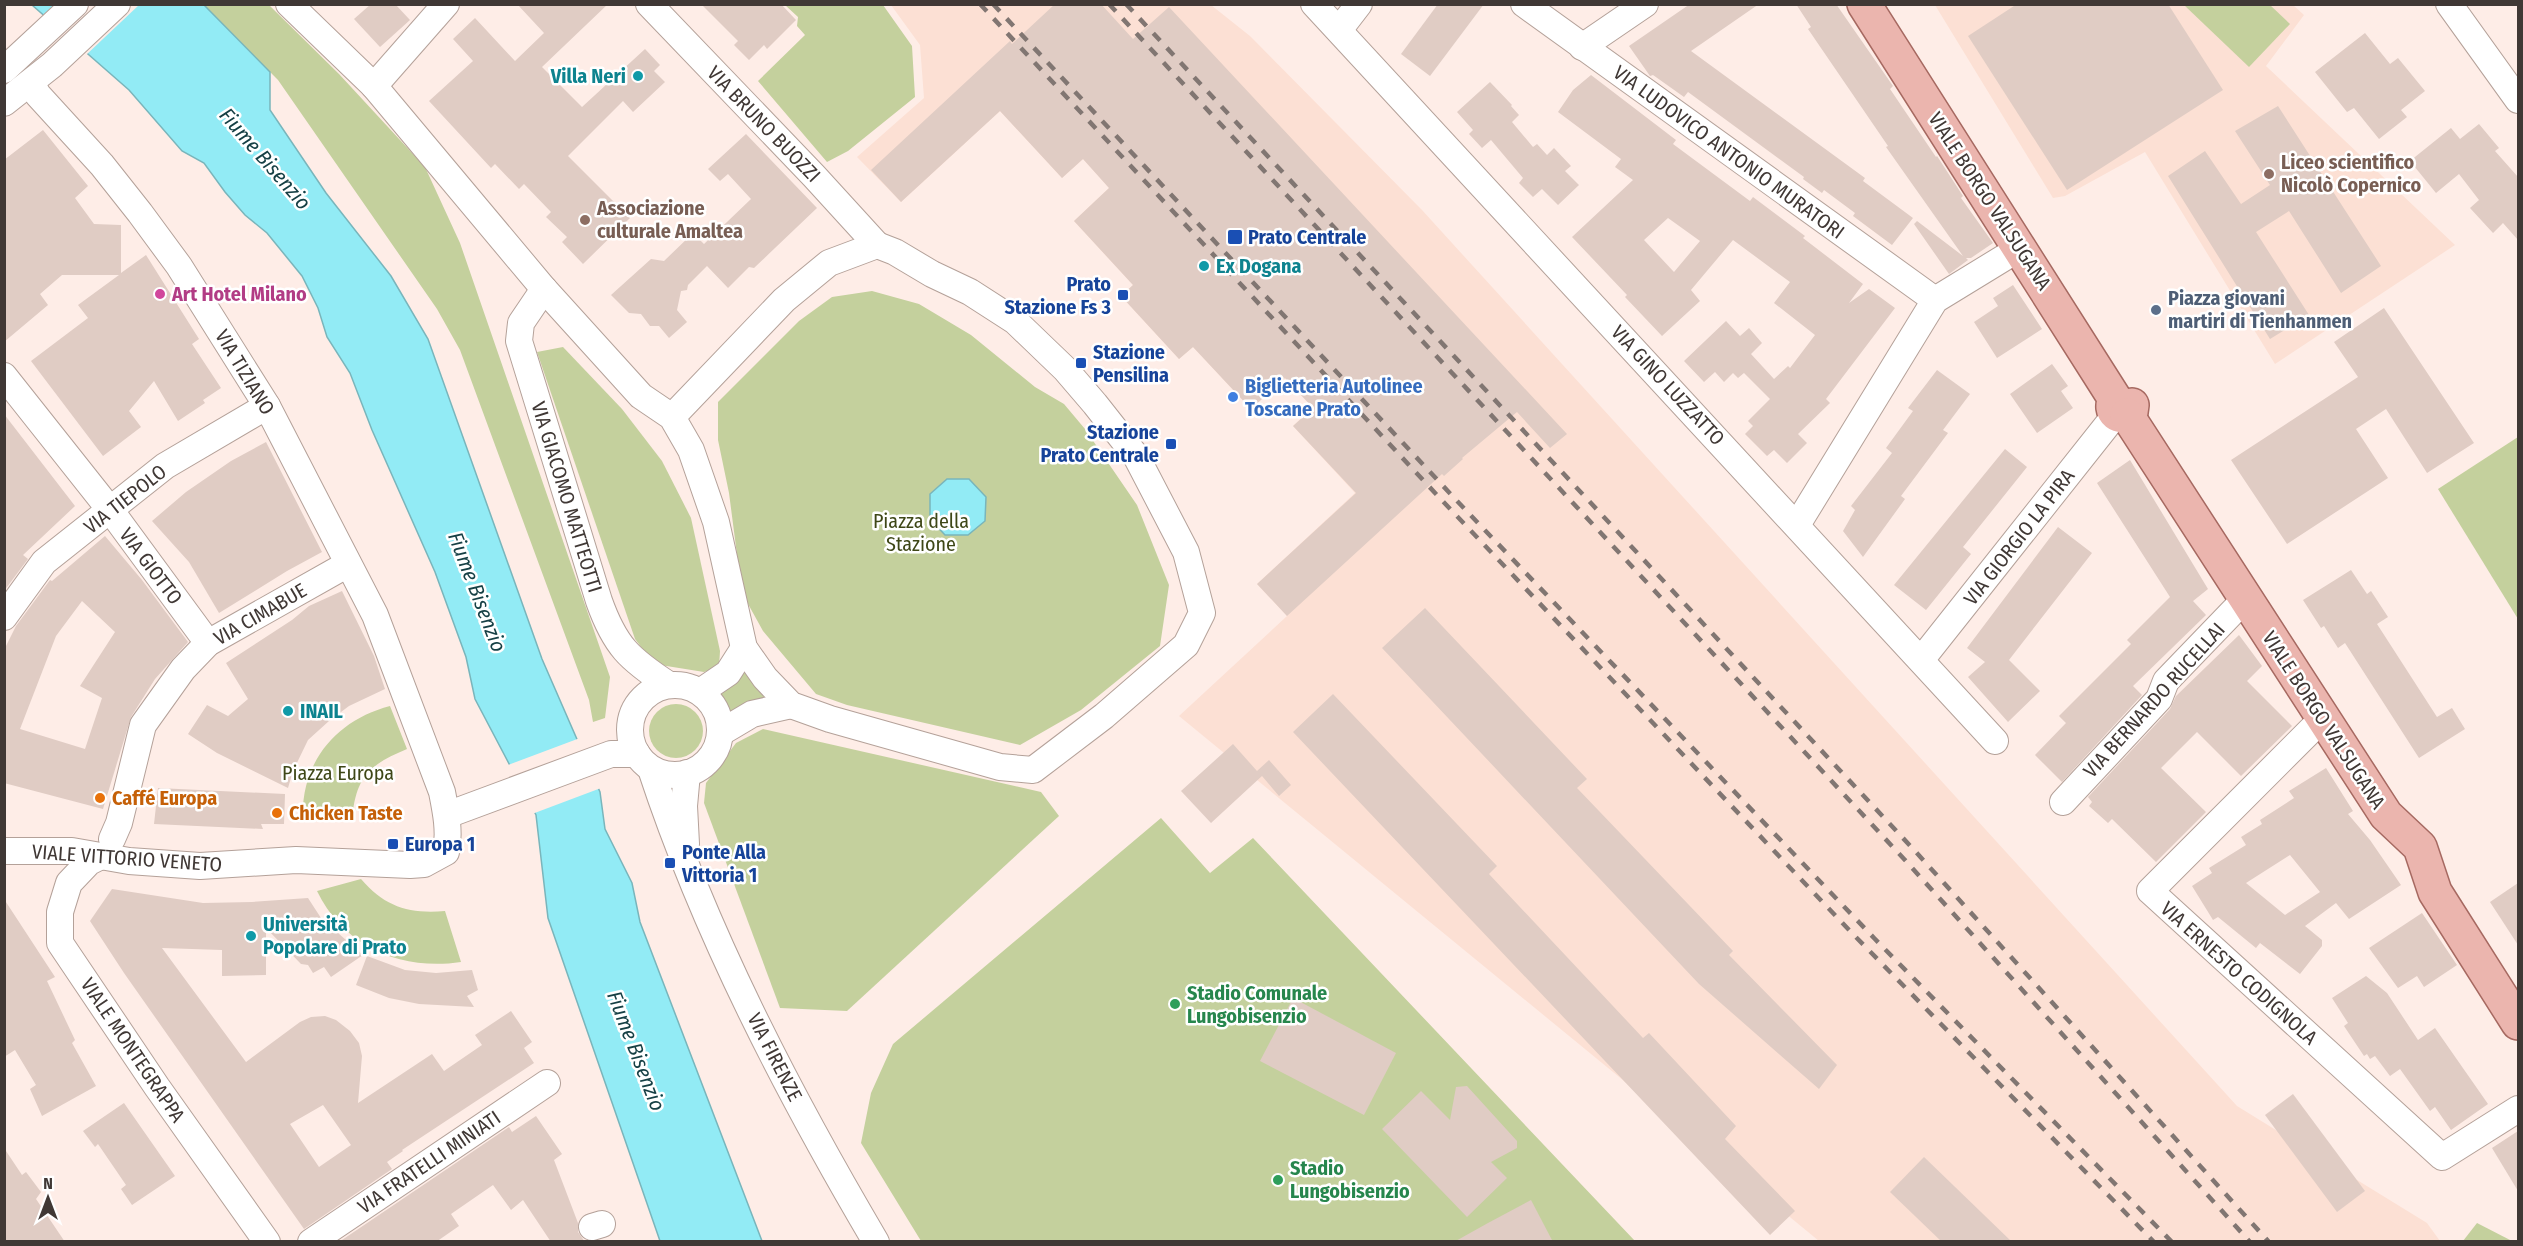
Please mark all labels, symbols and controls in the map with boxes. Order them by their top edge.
street label: VIA LUDOVICO ANTONIO MURATORI [1609,60,1849,244]
street label: VIA BRUNO BUOZZI [702,61,826,187]
place label: Villa Neri [550,64,626,88]
marker: Villa Neri [631,69,645,83]
water label: Fiume Bisenzio [214,103,316,215]
street label: VIALE BORGO VALSUGANA [1924,108,2057,295]
place label: Liceo scientifico Nicolò Copernico [2281,150,2421,197]
marker: Liceo scientifico Nicolò Copernico [2262,167,2276,181]
place label: Associazione culturale Amaltea [596,196,743,243]
marker: Associazione culturale Amaltea [578,213,592,227]
place label: Prato Centrale [1248,225,1366,249]
marker: Prato Centrale [1226,228,1244,246]
place label: Ex Dogana [1216,254,1302,278]
marker: Ex Dogana [1197,259,1211,273]
place label: Prato Stazione Fs 3 [1004,272,1111,319]
place label: Art Hotel Milano [171,282,307,306]
place label: Piazza giovani martiri di Tienhanmen [2168,286,2352,333]
marker: Art Hotel Milano [153,287,167,301]
marker: Prato Stazione Fs 3 [1116,288,1130,302]
marker: Piazza giovani martiri di Tienhanmen [2149,303,2163,317]
street label: VIA GINO LUZZATTO [1606,320,1730,450]
street label: VIA TIZIANO [210,325,280,419]
place label: Stazione Pensilina [1093,340,1169,387]
marker: Stazione Pensilina [1074,356,1088,370]
place label: Biglietteria Autolinee Toscane Prato [1245,374,1423,421]
marker: Biglietteria Autolinee Toscane Prato [1226,390,1240,404]
street label: VIA GIACOMO MATTEOTTI [527,399,607,595]
place label: Stazione Prato Centrale [1041,420,1159,467]
marker: Stazione Prato Centrale [1164,437,1178,451]
street label: VIA TIEPOLO [79,459,171,539]
street label: VIA GIORGIO LA PIRA [1959,464,2080,610]
park label: Piazza della Stazione [873,509,969,556]
street label: VIA GIOTTO [114,523,188,609]
water label: Fiume Bisenzio [442,528,512,656]
street label: VIA CIMABUE [209,578,311,650]
street label: VIA BERNARDO RUCELLAI [2078,618,2230,782]
street label: VIALE BORGO VALSUGANA [2258,627,2391,814]
place label: INAIL [300,699,344,723]
marker: INAIL [281,704,295,718]
park label: Piazza Europa [282,761,394,785]
place label: Caffé Europa [112,786,217,810]
marker: Caffé Europa [93,791,107,805]
place label: Chicken Taste [289,801,403,825]
marker: Chicken Taste [270,806,284,820]
place label: Europa 1 [405,832,475,856]
marker: Europa 1 [386,837,400,851]
street label: VIALE VITTORIO VENETO [31,839,223,877]
place label: Ponte Alla Vittoria 1 [681,840,766,887]
marker: Ponte Alla Vittoria 1 [663,856,677,870]
street label: VIA ERNESTO CODIGNOLA [2156,896,2323,1050]
place label: Università Popolare di Prato [263,912,407,959]
marker: Università Popolare di Prato [244,929,258,943]
street label: VIALE MONTEGRAPPA [76,973,191,1127]
place label: Stadio Comunale Lungobisenzio [1187,981,1327,1028]
water label: Fiume Bisenzio [601,987,671,1115]
marker: Stadio Comunale Lungobisenzio [1168,997,1182,1011]
street label: VIA FIRENZE [743,1009,807,1105]
street label: VIA FRATELLI MINIATI [353,1105,505,1219]
place label: Stadio Lungobisenzio [1290,1156,1410,1203]
north arrow [18,1168,78,1228]
marker: Stadio Lungobisenzio [1271,1173,1285,1187]
text: N [43,1174,53,1193]

